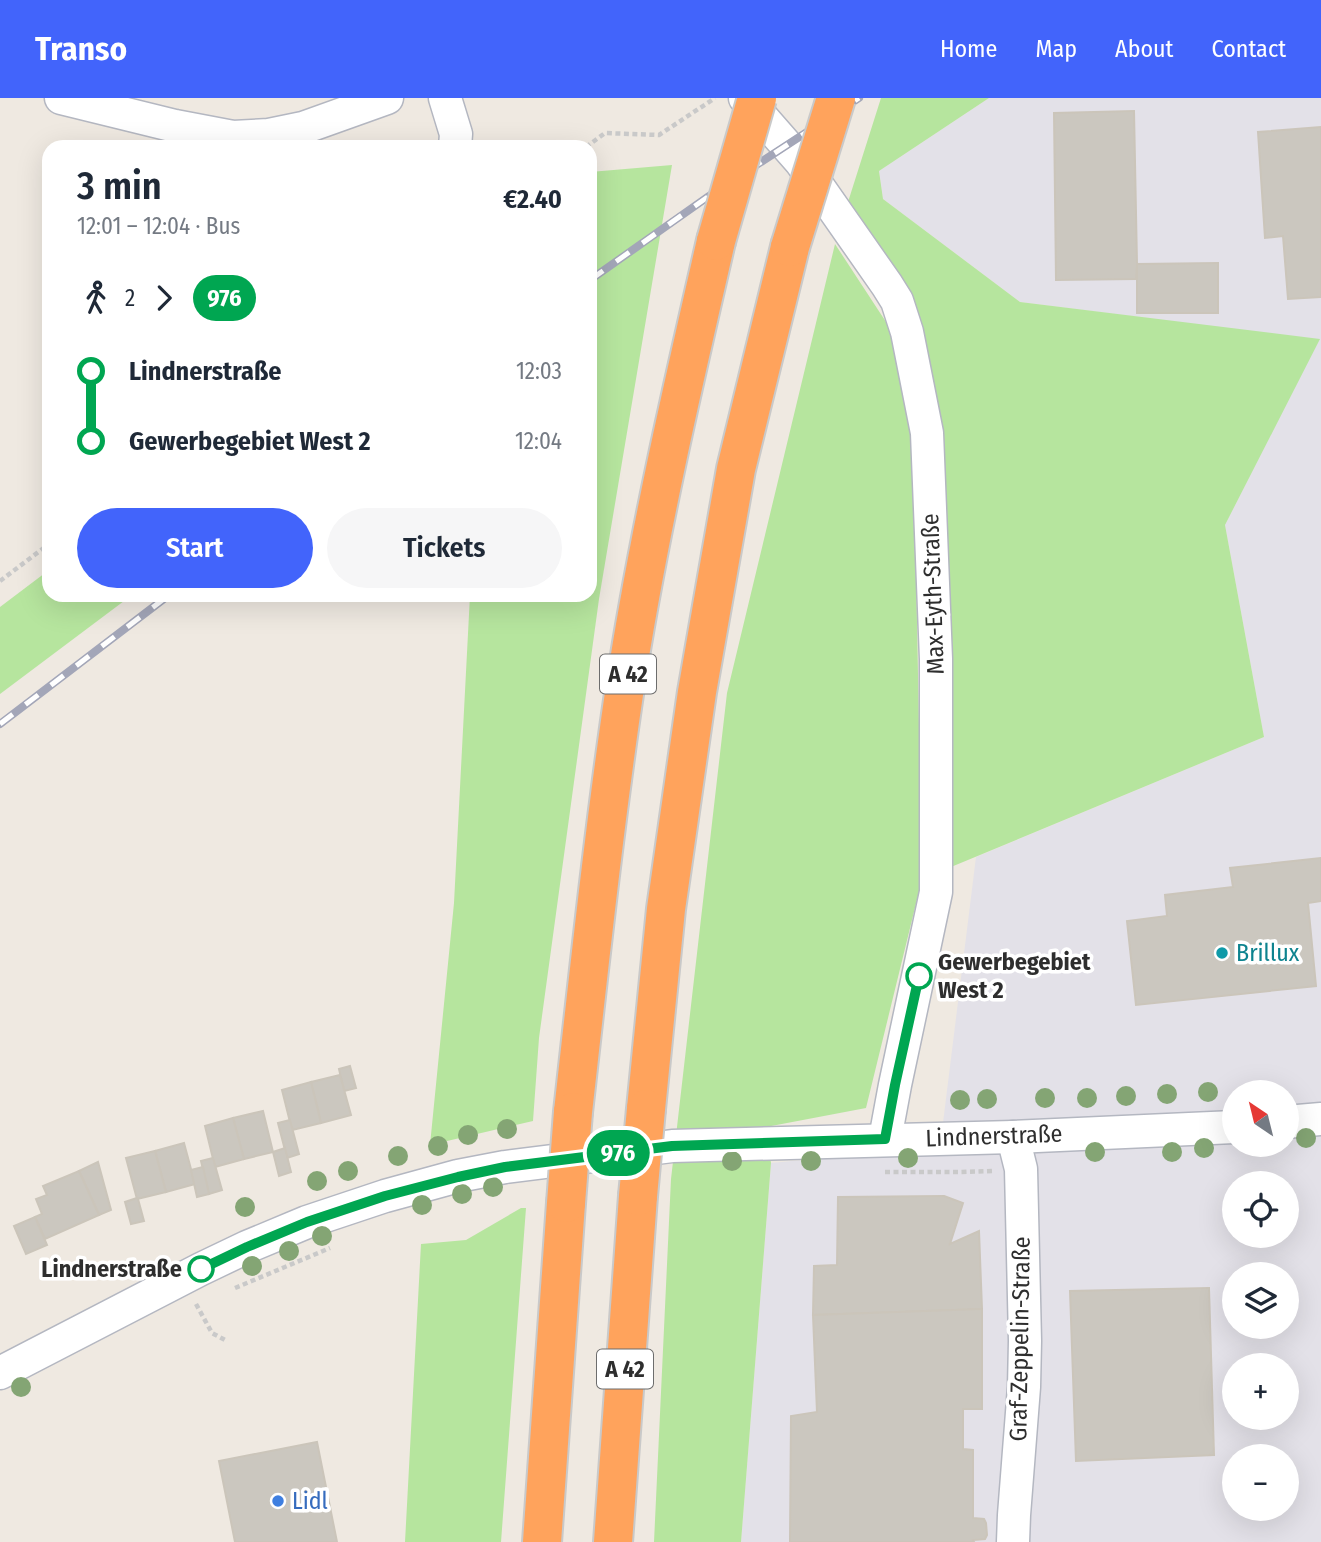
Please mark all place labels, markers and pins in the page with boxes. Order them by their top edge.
place label: Brillux [1236,939,1300,967]
marker: Brillux [1214,945,1230,961]
place label: Gewerbegebiet West 2 [938,948,1091,1004]
marker: Gewerbegebiet West 2 [906,963,932,989]
place label: Lindnerstraße [41,1255,182,1283]
marker: Lindnerstraße [188,1256,214,1282]
place label: Lidl [292,1487,328,1515]
marker: Lidl [270,1493,286,1509]

